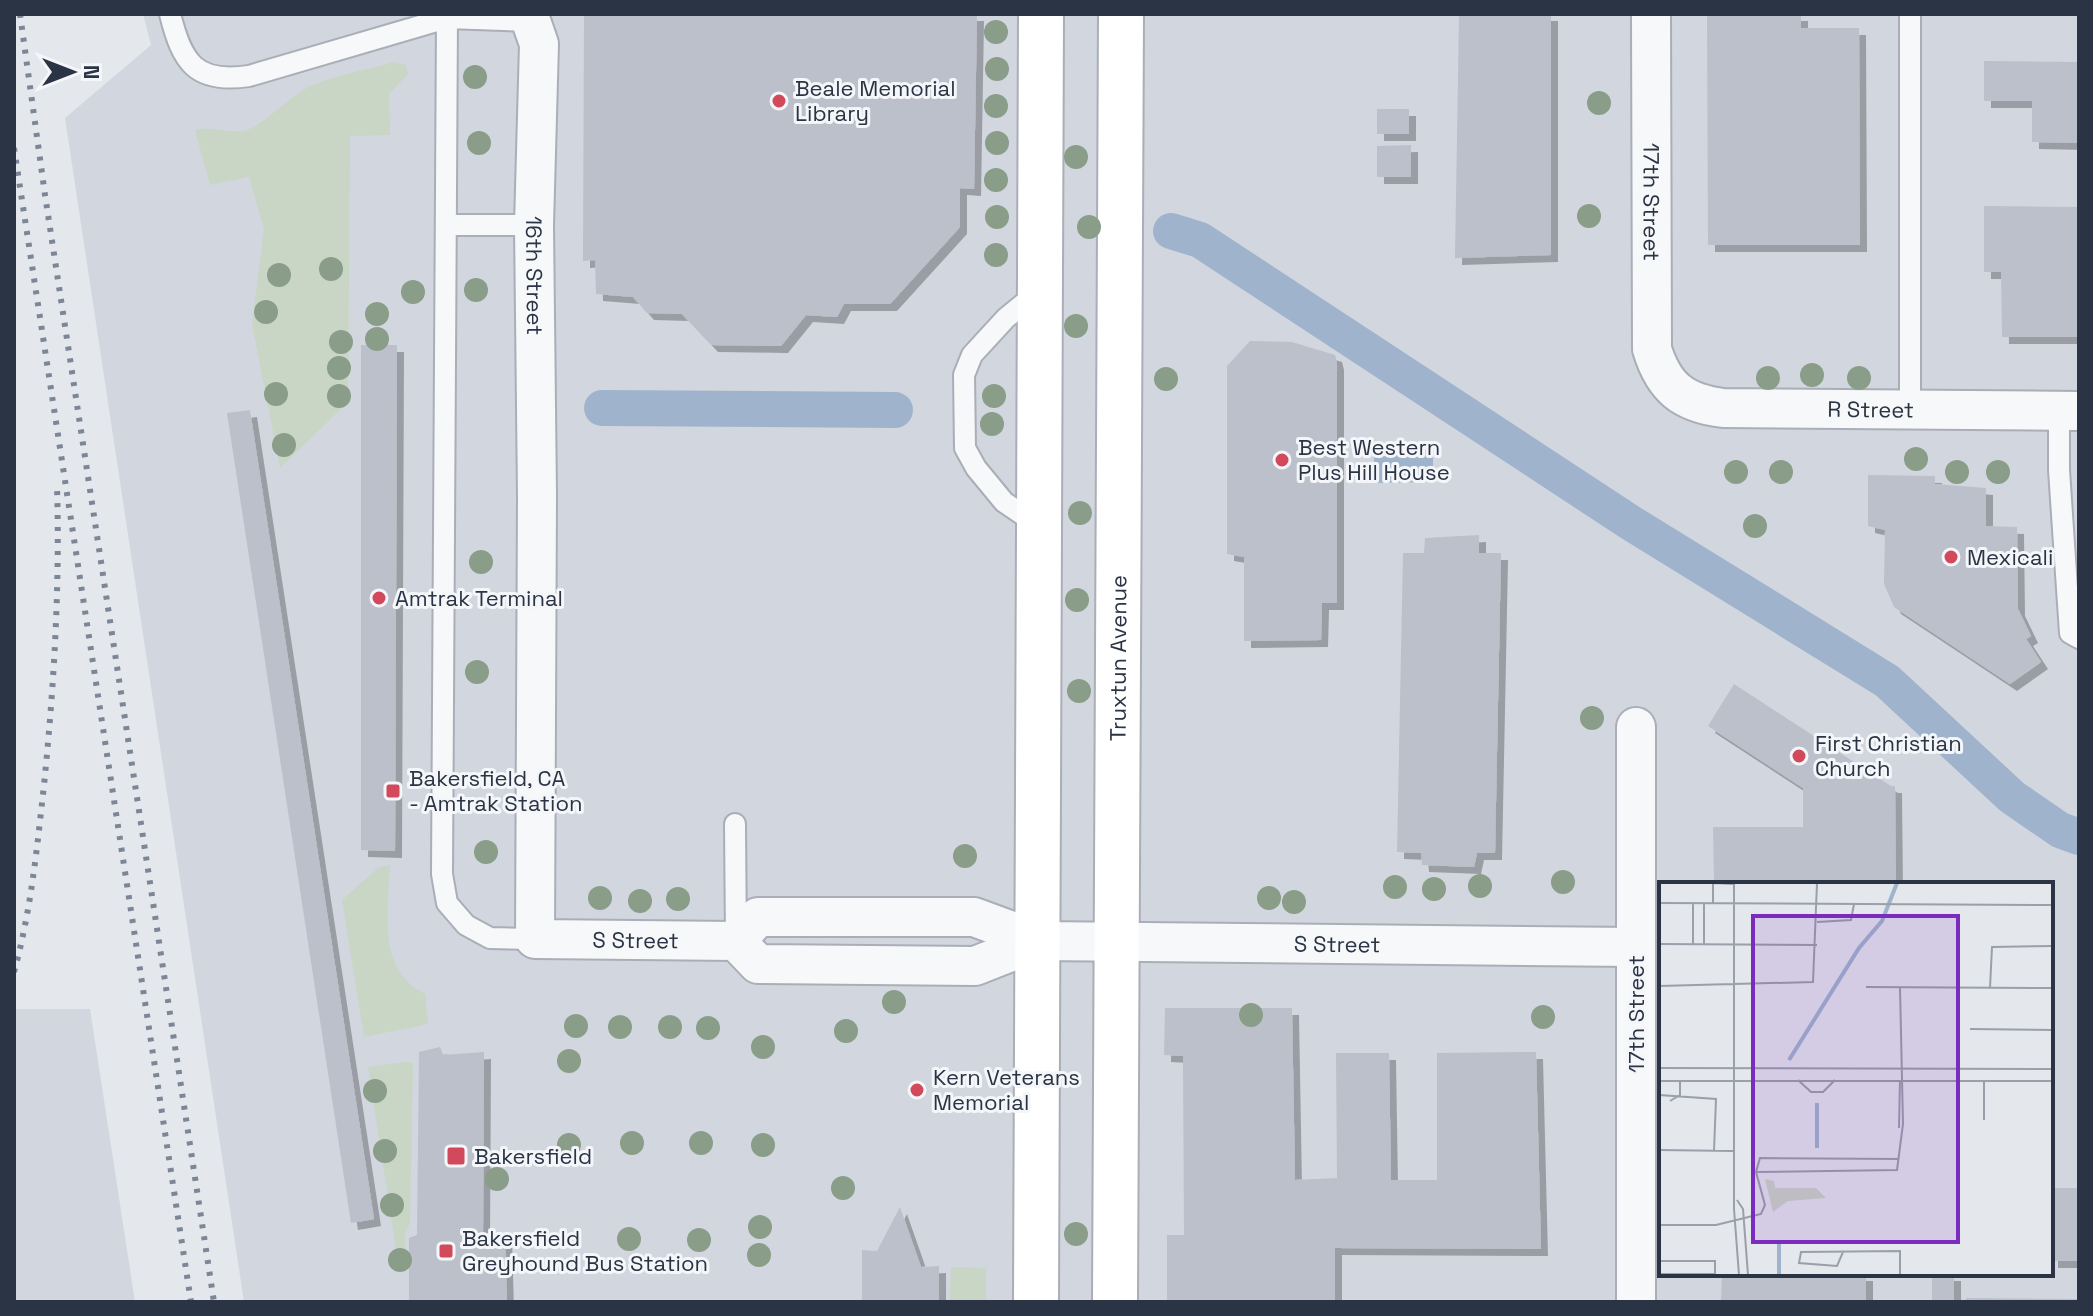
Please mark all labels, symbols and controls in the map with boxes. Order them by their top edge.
north arrow [32,32,112,112]
text: N [78,65,106,79]
place label: Beale Memorial Library [795,74,956,127]
marker: Beale Memorial Library [770,92,788,110]
street label: 17th Street [1637,143,1666,261]
street label: 16th Street [520,216,549,335]
street label: R Street [1827,395,1914,424]
place label: Best Western Plus Hill House [1298,433,1450,486]
marker: Best Western Plus Hill House [1273,451,1291,469]
place label: Mexicali [1967,543,2053,571]
marker: Mexicali [1942,548,1960,566]
street label: Truxtun Avenue [1104,575,1132,741]
place label: Amtrak Terminal [395,584,563,612]
marker: Amtrak Terminal [370,589,388,607]
place label: First Christian Church [1815,729,1962,782]
marker: First Christian Church [1790,747,1808,765]
place label: Bakersfield, CA - Amtrak Station [409,764,582,817]
marker: Bakersfield, CA - Amtrak Station [384,782,402,800]
inset map [1659,882,2053,1276]
street label: S Street [592,926,679,954]
street label: S Street [1294,930,1380,958]
street label: 17th Street [1622,955,1650,1073]
place label: Kern Veterans Memorial [933,1063,1080,1116]
marker: Kern Veterans Memorial [908,1081,926,1099]
place label: Bakersfield [474,1142,592,1170]
marker: Bakersfield [445,1145,467,1167]
place label: Bakersfield Greyhound Bus Station [462,1224,708,1277]
marker: Bakersfield Greyhound Bus Station [437,1242,455,1260]

